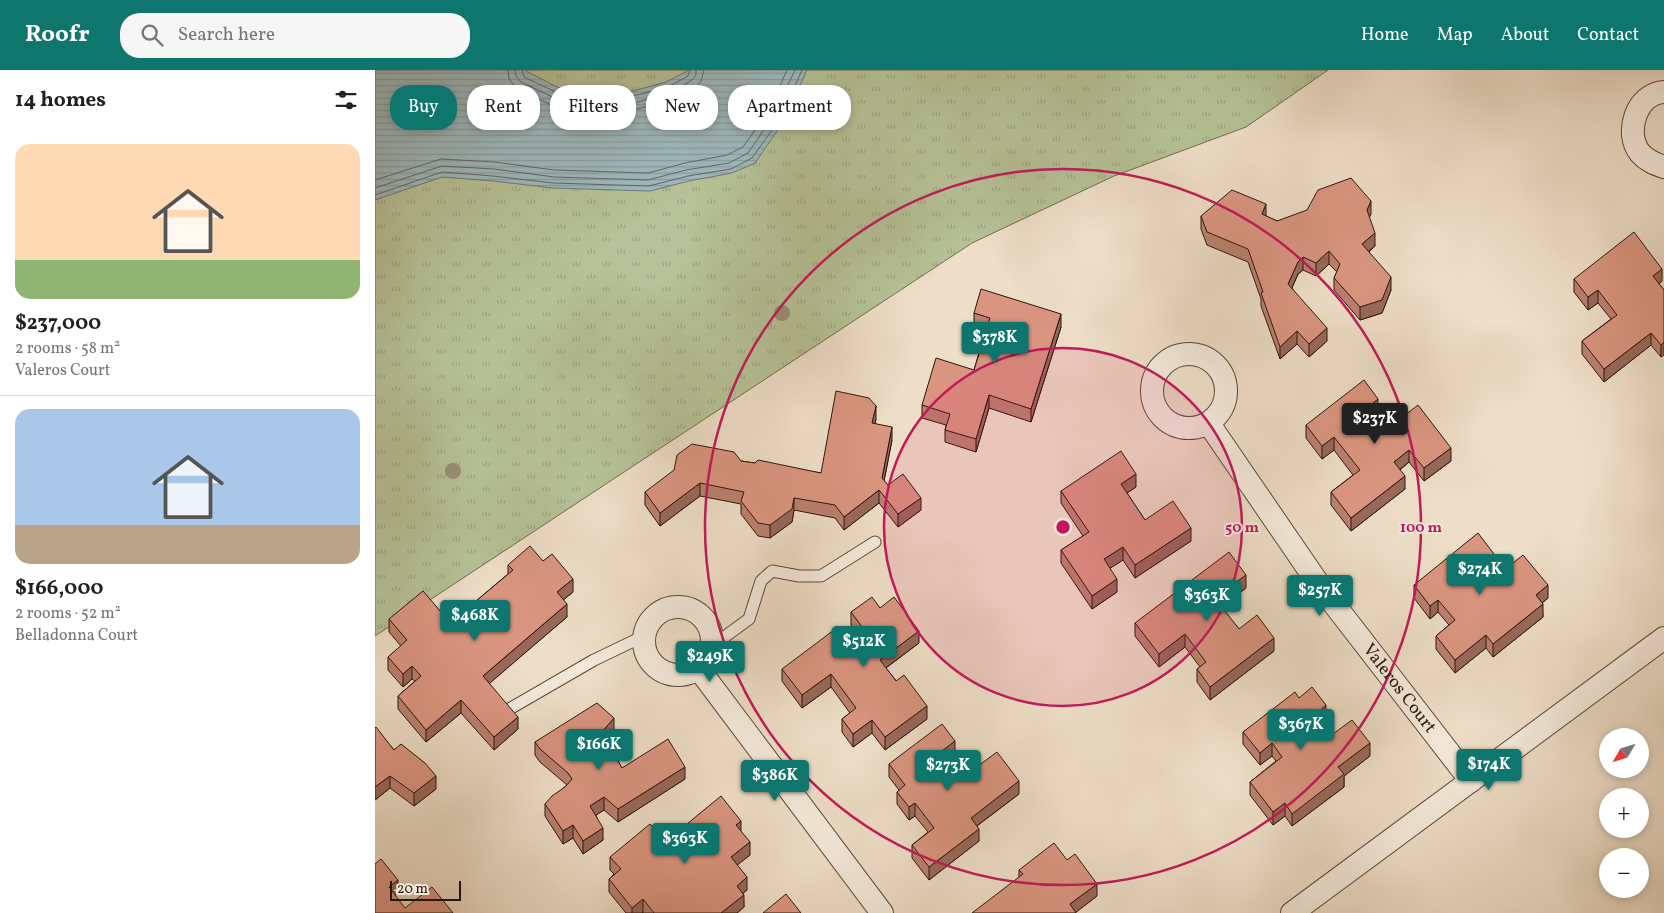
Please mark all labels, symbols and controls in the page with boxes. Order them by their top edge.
search box [120,13,470,58]
text: Roofr [25,18,90,52]
icon: search [138,21,166,49]
text: Search here [178,22,275,48]
text: Home [1361,23,1409,48]
text: Map [1437,23,1473,48]
text: About [1501,23,1549,48]
text: Contact [1577,23,1639,48]
chip: Buy [390,85,457,130]
chip: Rent [467,85,540,130]
chip: Filters [550,85,636,130]
chip: New [646,85,718,130]
chip: Apartment [728,85,851,130]
text: 14 homes [15,86,106,115]
icon: filters [332,86,360,114]
icon: home [143,176,233,266]
text: $237,000 [15,309,101,338]
pin: $378K [960,322,1030,364]
text: $378K [973,327,1017,349]
text: 2 rooms · 58 m² [15,338,120,360]
text: Valeros Court [15,360,110,382]
pin: $237K [1340,402,1410,445]
text: $237K [1353,408,1397,430]
icon: home [143,442,233,532]
centre of rings [1054,518,1072,536]
text: 50 m [1225,518,1259,539]
text: 100 m [1400,518,1443,539]
pin: $274K [1445,554,1515,596]
text: $274K [1458,559,1502,581]
text: $166,000 [15,574,104,603]
pin: $257K [1285,574,1355,617]
pin: $363K [1172,580,1242,622]
text: $257K [1298,580,1342,602]
text: $363K [1184,585,1230,607]
pin: $468K [440,600,510,642]
text: 2 rooms · 52 m² [15,603,121,625]
text: $468K [451,605,499,627]
text: Belladonna Court [15,625,138,647]
pin: $512K [829,626,899,668]
text: $512K [843,631,885,653]
street label: Valeros Court [1357,638,1442,739]
pin: $249K [675,640,745,683]
text: $249K [687,646,733,668]
pin: $367K [1266,708,1336,751]
text: $367K [1278,714,1324,736]
pin: $166K [564,728,634,771]
north arrow [1599,728,1649,778]
map controls [1599,728,1649,898]
text: $166K [577,734,621,756]
pin: $174K [1454,748,1524,791]
pin: $273K [913,750,983,792]
text: $174K [1467,754,1511,776]
text: $273K [926,755,970,777]
pin: $386K [740,760,810,802]
text: $386K [752,765,798,787]
button: + [1599,788,1649,838]
pin: $363K [650,822,720,865]
text: $363K [662,828,708,850]
button: − [1599,848,1649,898]
scale bar [390,878,461,901]
text: 20 m [397,880,428,899]

